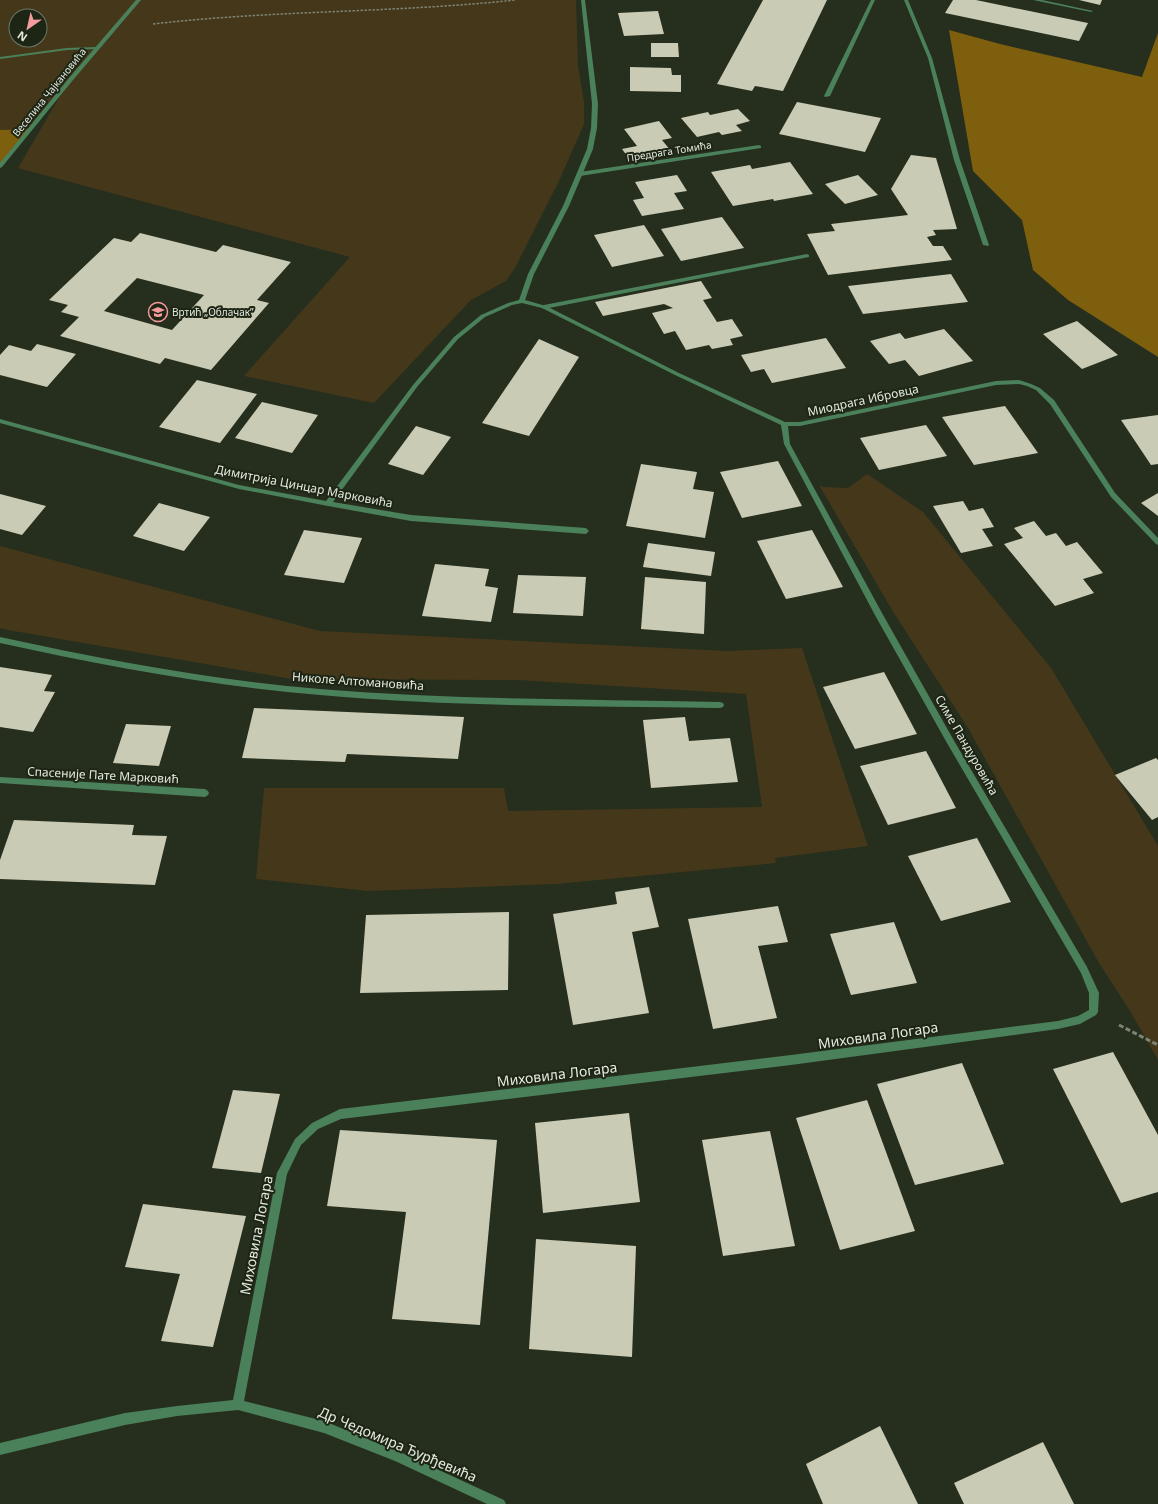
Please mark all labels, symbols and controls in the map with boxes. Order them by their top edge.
north arrow [8,8,48,48]
text: N [14,28,30,45]
street label: Веселина Чајкановића [9,45,89,139]
street label: Предрага Томића [626,137,712,165]
school or university icon: Вртић „Облачак” [147,301,169,323]
place label: Вртић „Облачак” [172,305,254,319]
street label: Миодрага Ибровца [806,380,920,420]
street label: Димитрија Цинцар Марковића [214,460,394,512]
street label: Николе Алтомановића [291,668,425,694]
street label: Симе Пандуровића [931,692,1003,798]
street label: Спасеније Пате Марковић [27,763,179,787]
street label: Миховила Логара [817,1017,939,1053]
street label: Миховила Логара [496,1057,618,1091]
street label: Миховила Логара [235,1174,277,1296]
street label: Др Чедомира Ђурђевића [316,1402,480,1486]

